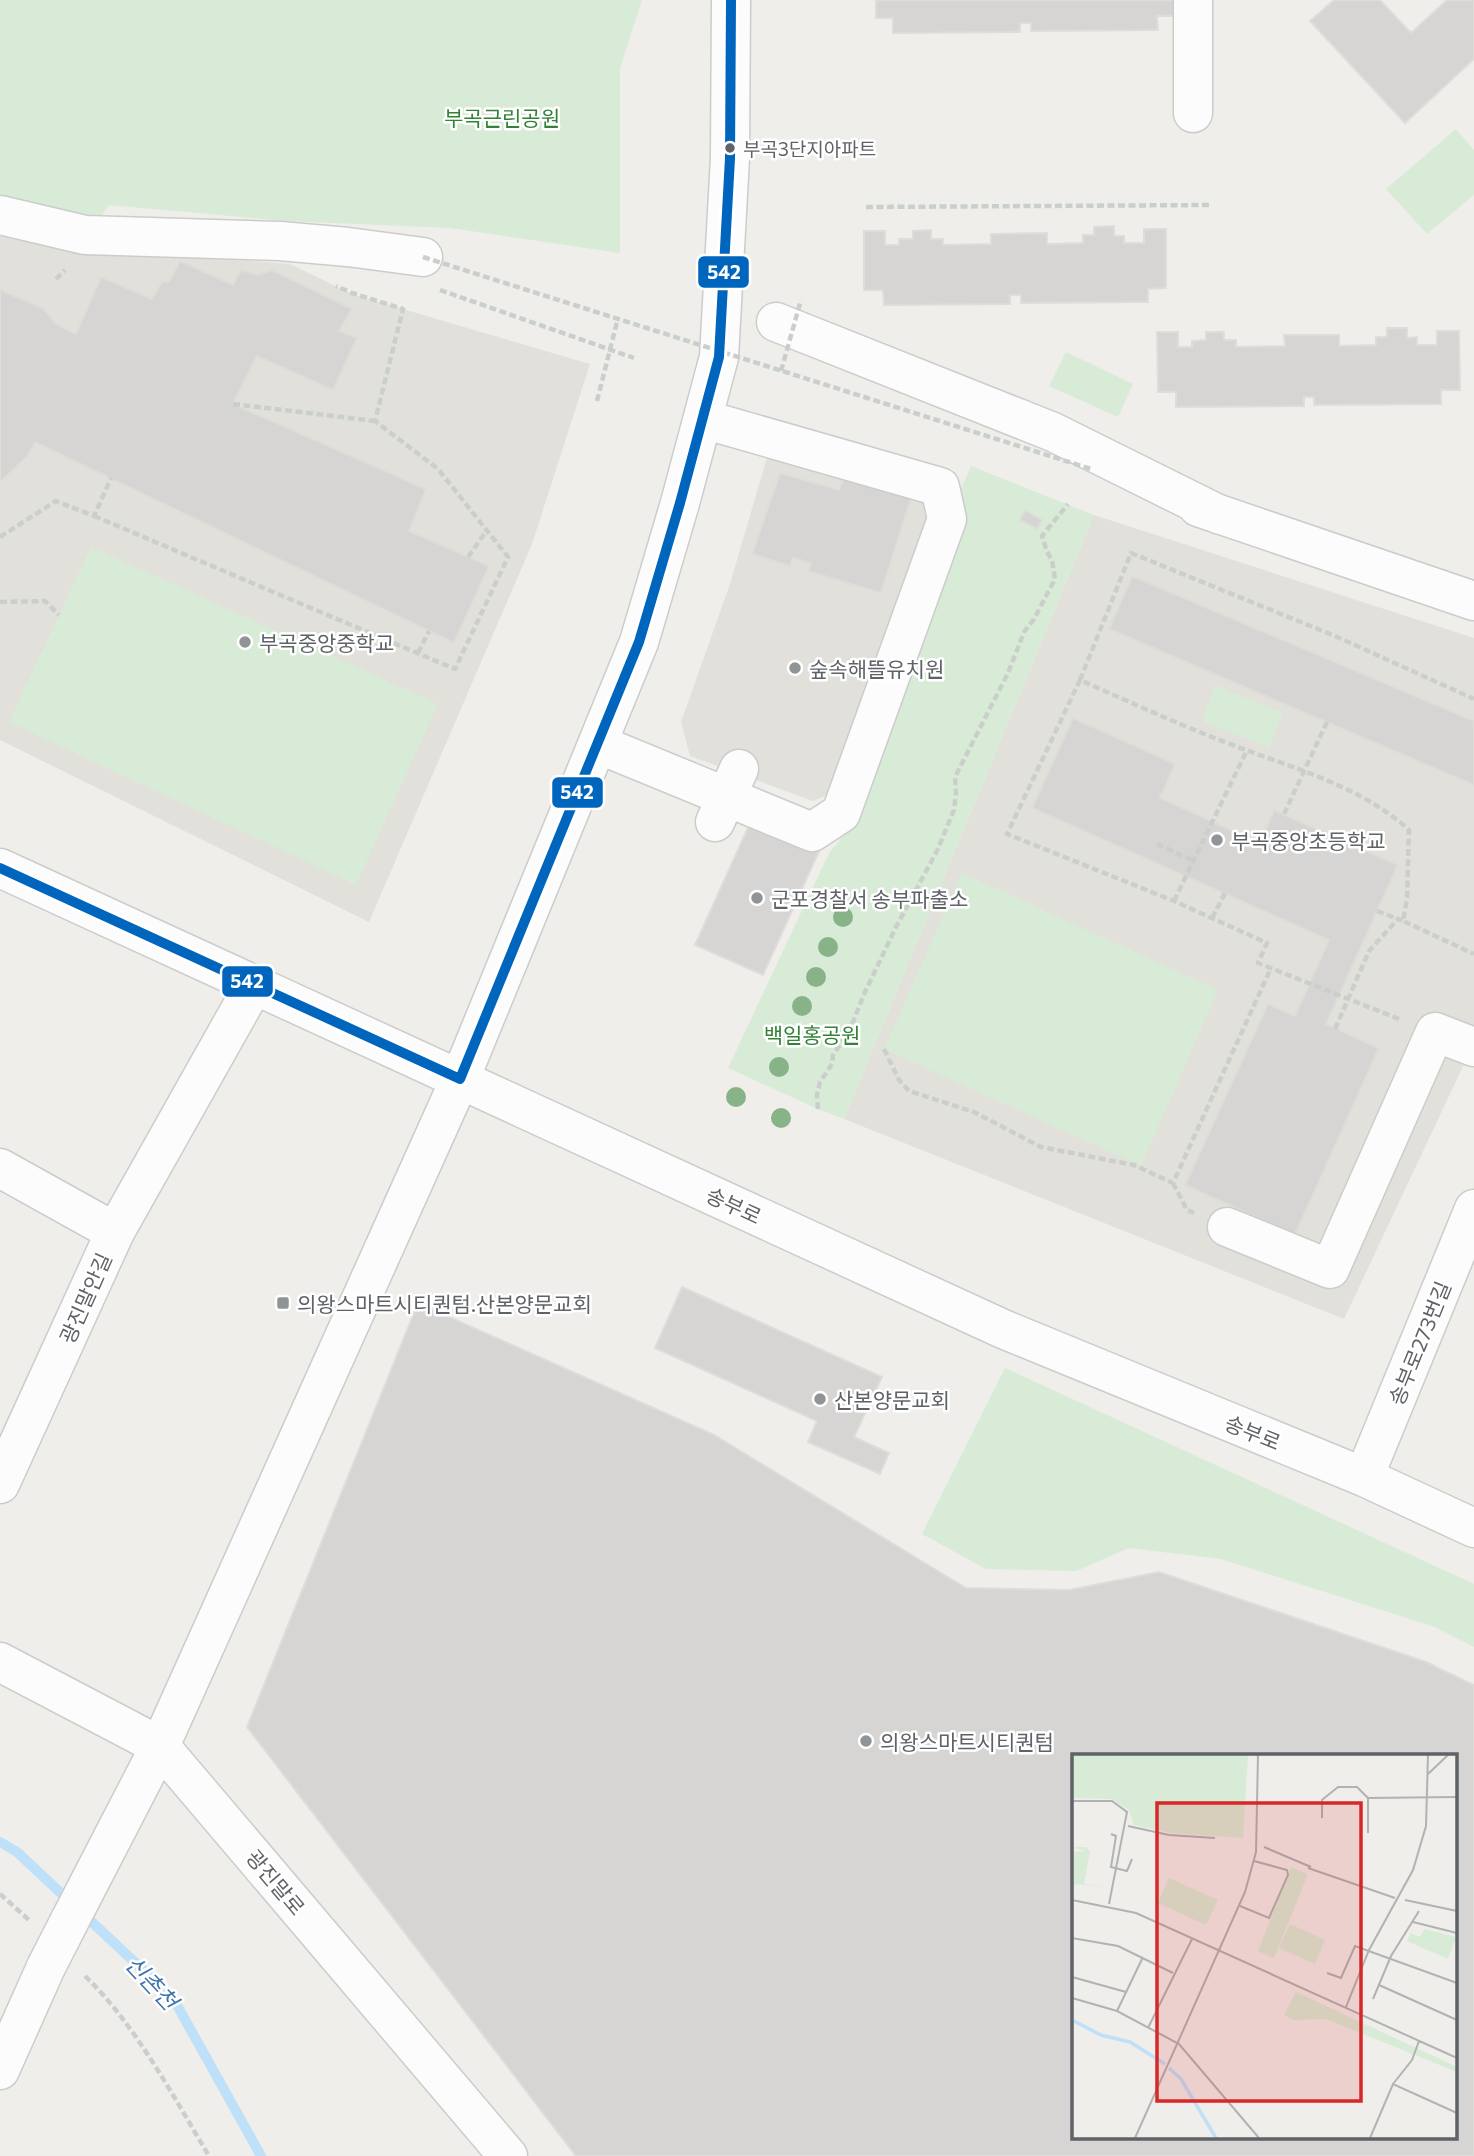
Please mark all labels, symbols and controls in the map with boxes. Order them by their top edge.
park label: 부곡근린공원 [444,105,560,130]
place label: 부곡3단지아파트 [743,137,876,160]
marker: 부곡3단지아파트 [723,141,737,155]
line badge: 542 [697,255,750,289]
text: 542 [707,260,741,283]
place label: 부곡중앙중학교 [259,630,394,655]
marker: 부곡중앙중학교 [237,634,253,650]
place label: 숲속해뜰유치원 [809,656,944,681]
marker: 숲속해뜰유치원 [787,660,803,676]
line badge: 542 [551,776,604,809]
text: 542 [560,780,594,803]
place label: 부곡중앙초등학교 [1231,828,1386,853]
marker: 부곡중앙초등학교 [1209,832,1225,848]
place label: 군포경찰서 송부파출소 [771,886,968,911]
marker: 군포경찰서 송부파출소 [749,890,765,906]
line badge: 542 [221,965,274,998]
text: 542 [230,969,264,992]
park label: 백일홍공원 [764,1022,860,1047]
street label: 송부로 [702,1181,766,1229]
street label: 광진말안길 [54,1249,116,1347]
street label: 송부로273번길 [1383,1277,1455,1409]
place label: 의왕스마트시티퀀텀.산본양문교회 [297,1291,592,1316]
marker: 의왕스마트시티퀀텀.산본양문교회 [275,1295,291,1311]
place label: 산본양문교회 [834,1387,950,1412]
marker: 산본양문교회 [812,1391,828,1407]
street label: 송부로 [1221,1410,1285,1454]
place label: 의왕스마트시티퀀텀 [880,1729,1054,1754]
marker: 의왕스마트시티퀀텀 [858,1733,874,1749]
inset map [1072,1754,1456,2138]
street label: 광진말로 [242,1844,310,1920]
water label: 신촌천 [120,1949,186,2017]

